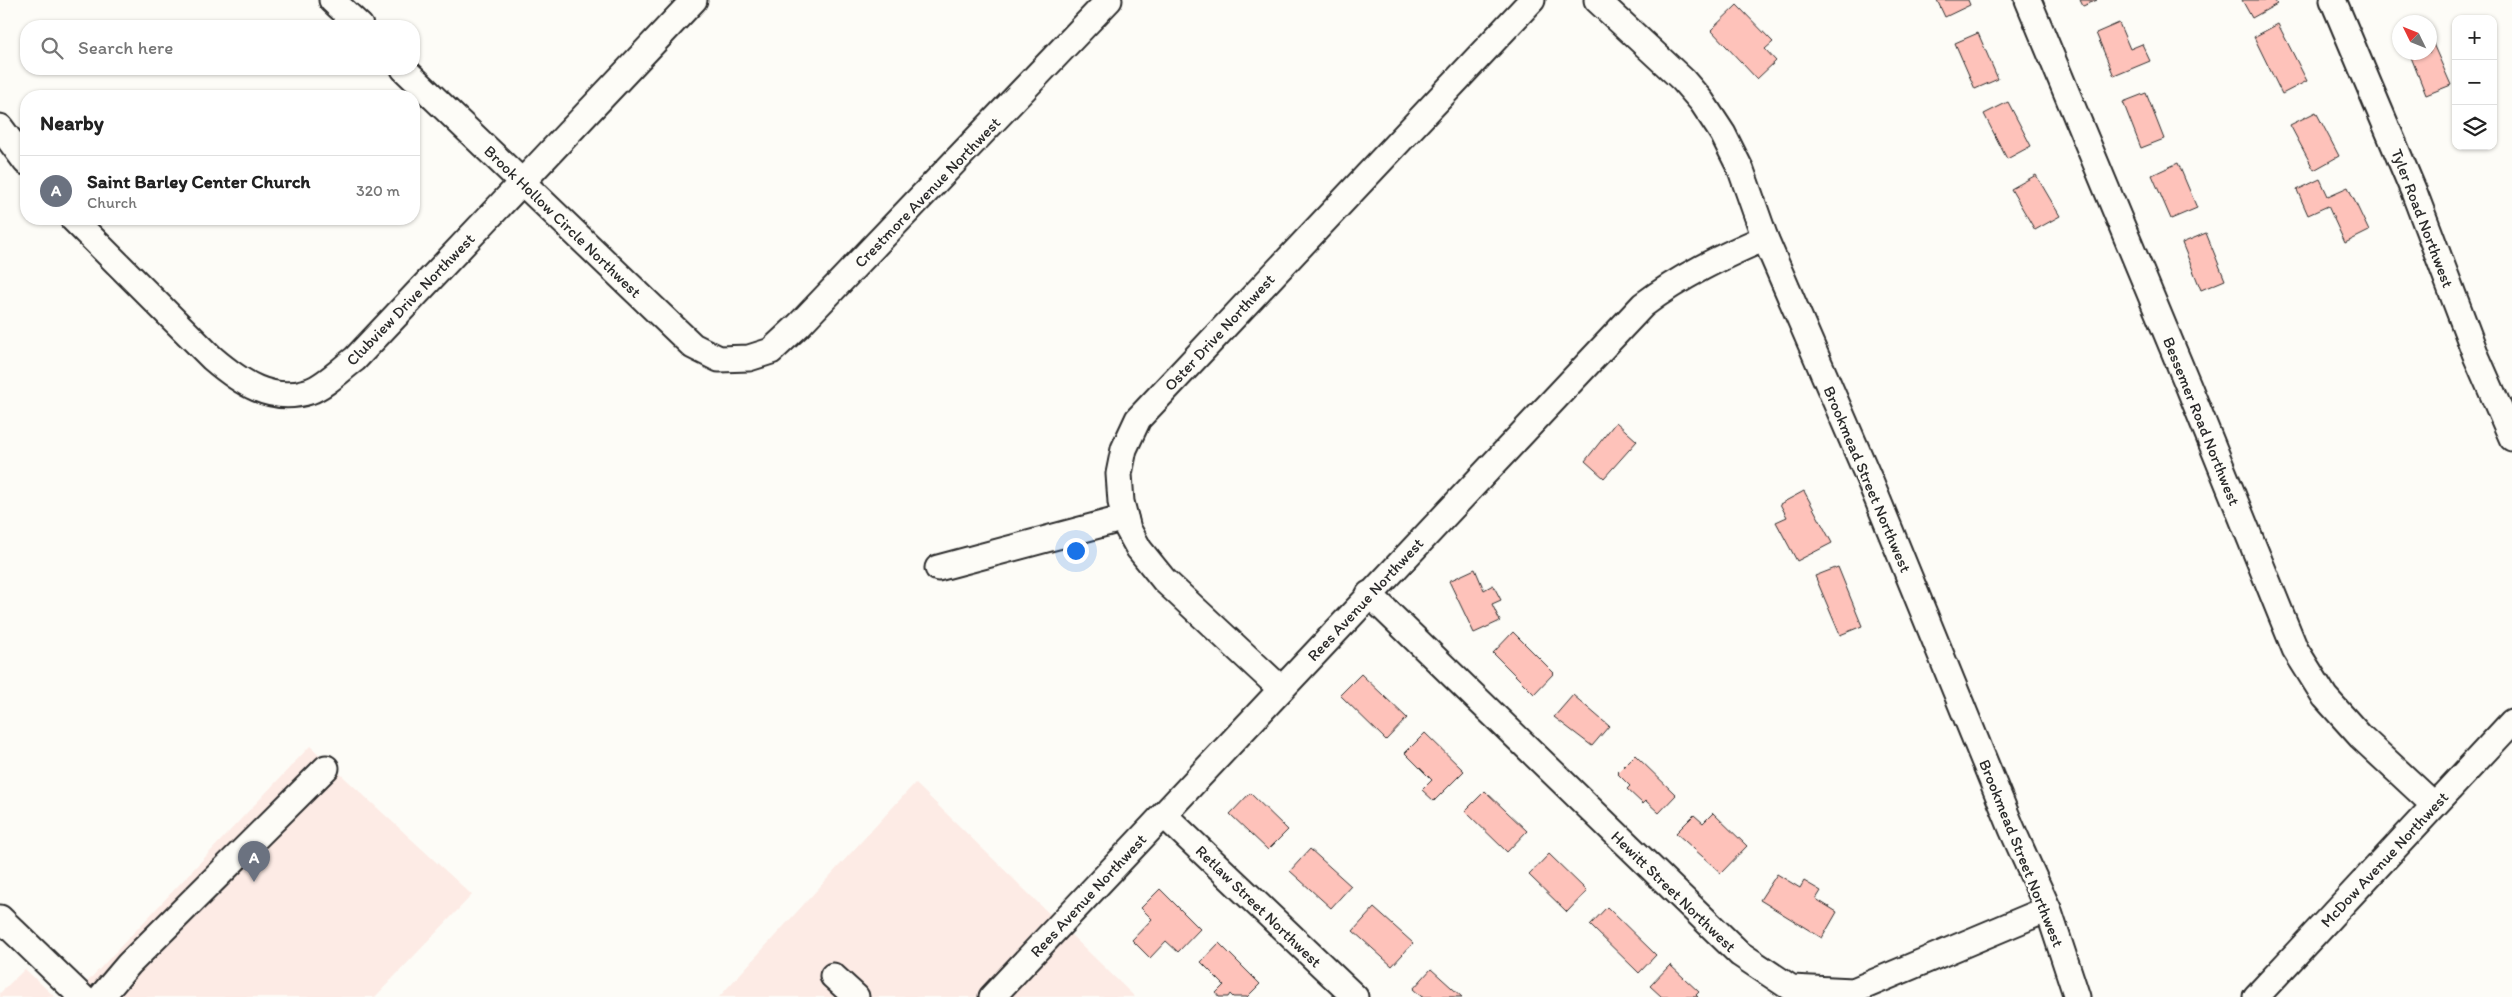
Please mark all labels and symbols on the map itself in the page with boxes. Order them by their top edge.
north arrow [2392,15,2437,60]
street label: Crestmore Avenue Northwest [850,113,1004,272]
street label: Brook Hollow Circle Northwest [480,141,645,301]
street label: Tyler Road Northwest [2387,146,2458,290]
street label: Clubview Drive Northwest [342,229,478,369]
street label: Oster Drive Northwest [1160,270,1279,395]
street label: Bessemer Road Northwest [2159,334,2244,508]
street label: Brookmead Street Northwest [1820,383,1916,575]
street label: Rees Avenue Northwest [1303,534,1427,665]
your location [1063,538,1089,564]
street label: Brookmead Street Northwest [1975,757,2068,950]
street label: McDow Avenue Northwest [2316,788,2452,931]
street label: Hewitt Street Northwest [1607,827,1740,956]
street label: Rees Avenue Northwest [1026,830,1150,961]
pin: A [238,841,270,882]
street label: Retlaw Street Northwest [1192,841,1326,971]

